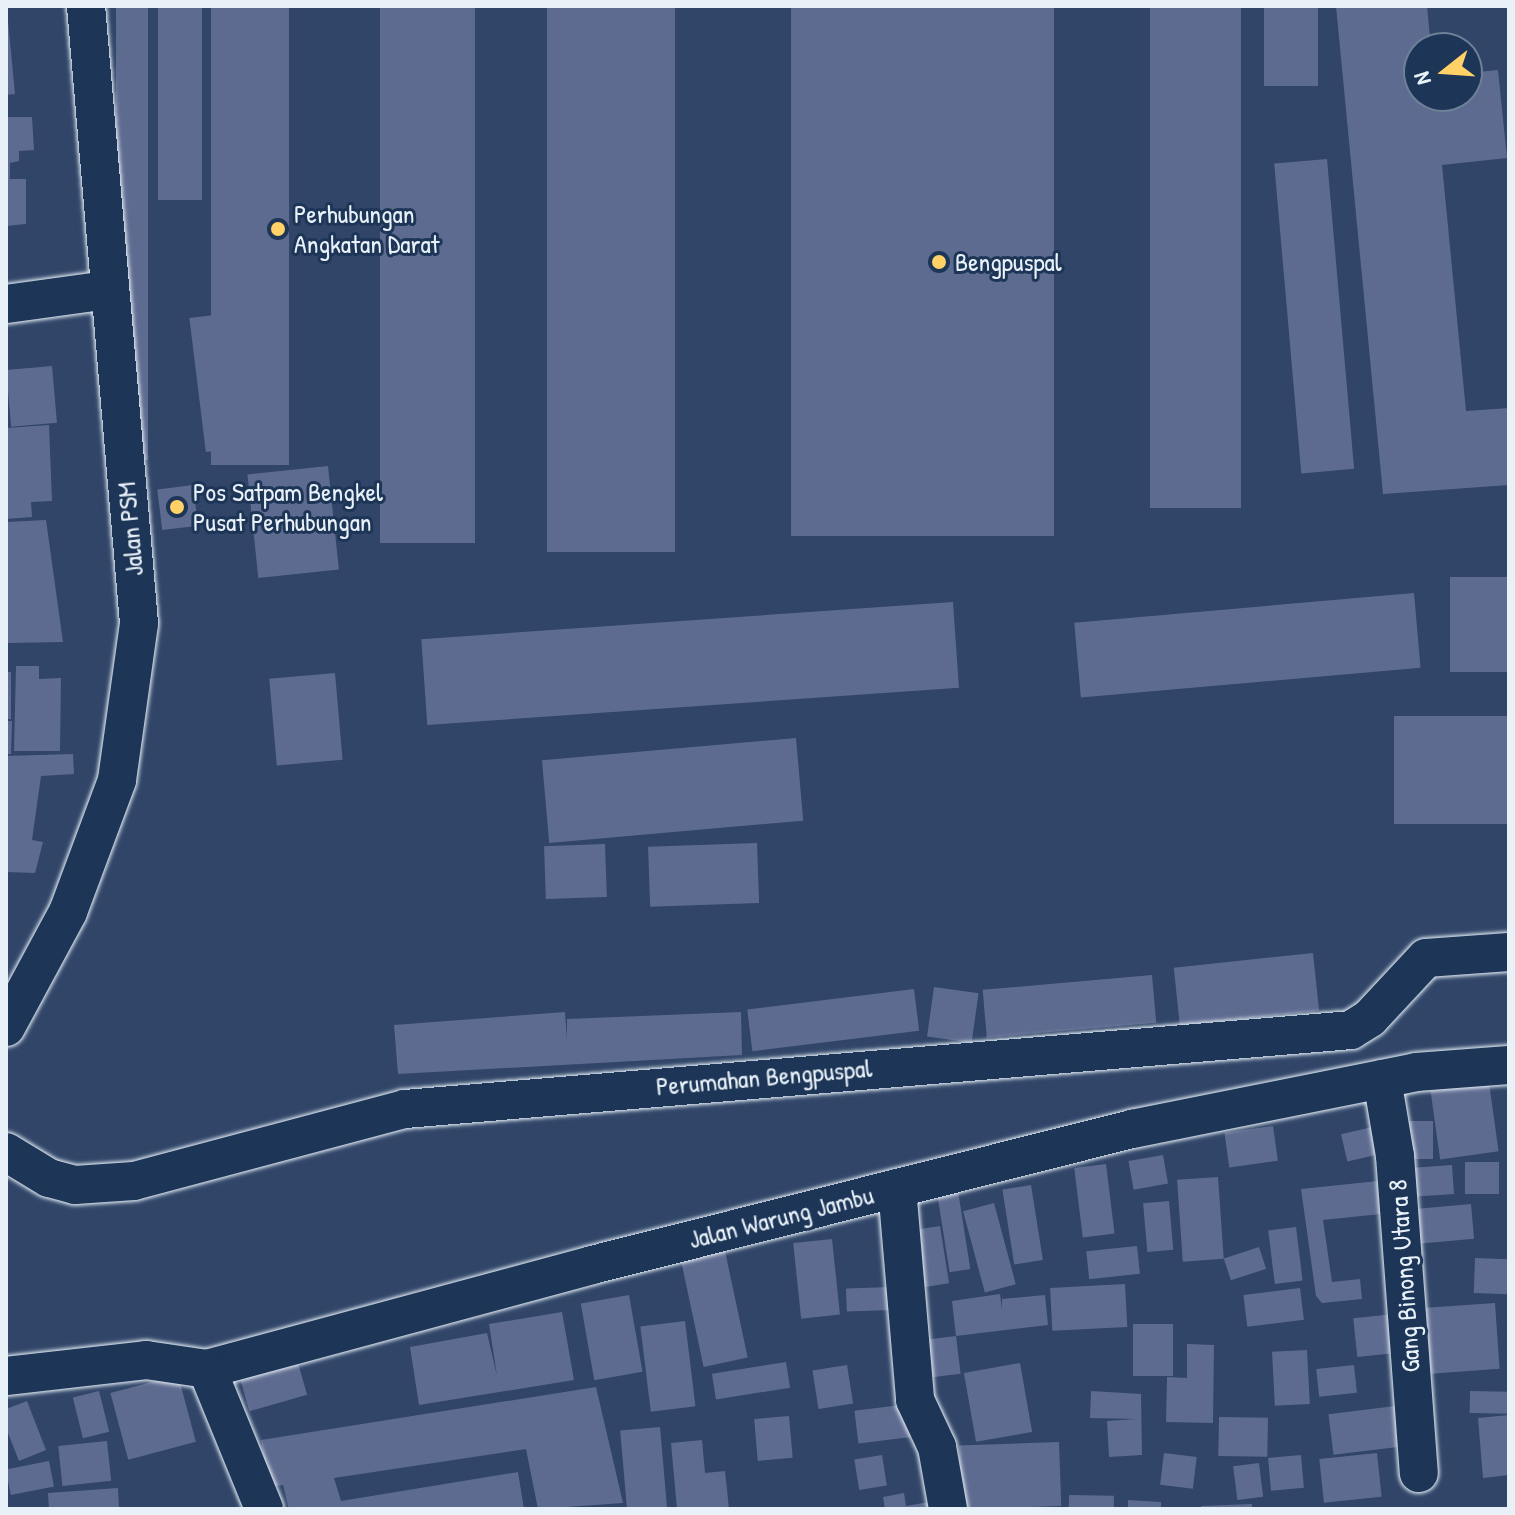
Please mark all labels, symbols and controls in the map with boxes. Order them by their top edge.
north arrow [1403,32,1483,112]
text: N [1406,68,1438,88]
place label: Perhubungan Angkatan Darat [294,198,440,260]
marker: Perhubungan Angkatan Darat [269,220,287,238]
place label: Bengpuspal [955,246,1062,278]
marker: Bengpuspal [930,253,948,271]
place label: Pos Satpam Bengkel Pusat Perhubungan [193,476,383,538]
street label: Jalan PSM [110,481,150,577]
marker: Pos Satpam Bengkel Pusat Perhubungan [168,498,186,516]
street label: Perumahan Bengpuspal [655,1052,873,1102]
street label: Gang Binong Utara 8 [1382,1178,1426,1374]
street label: Jalan Warung Jambu [685,1179,877,1255]

